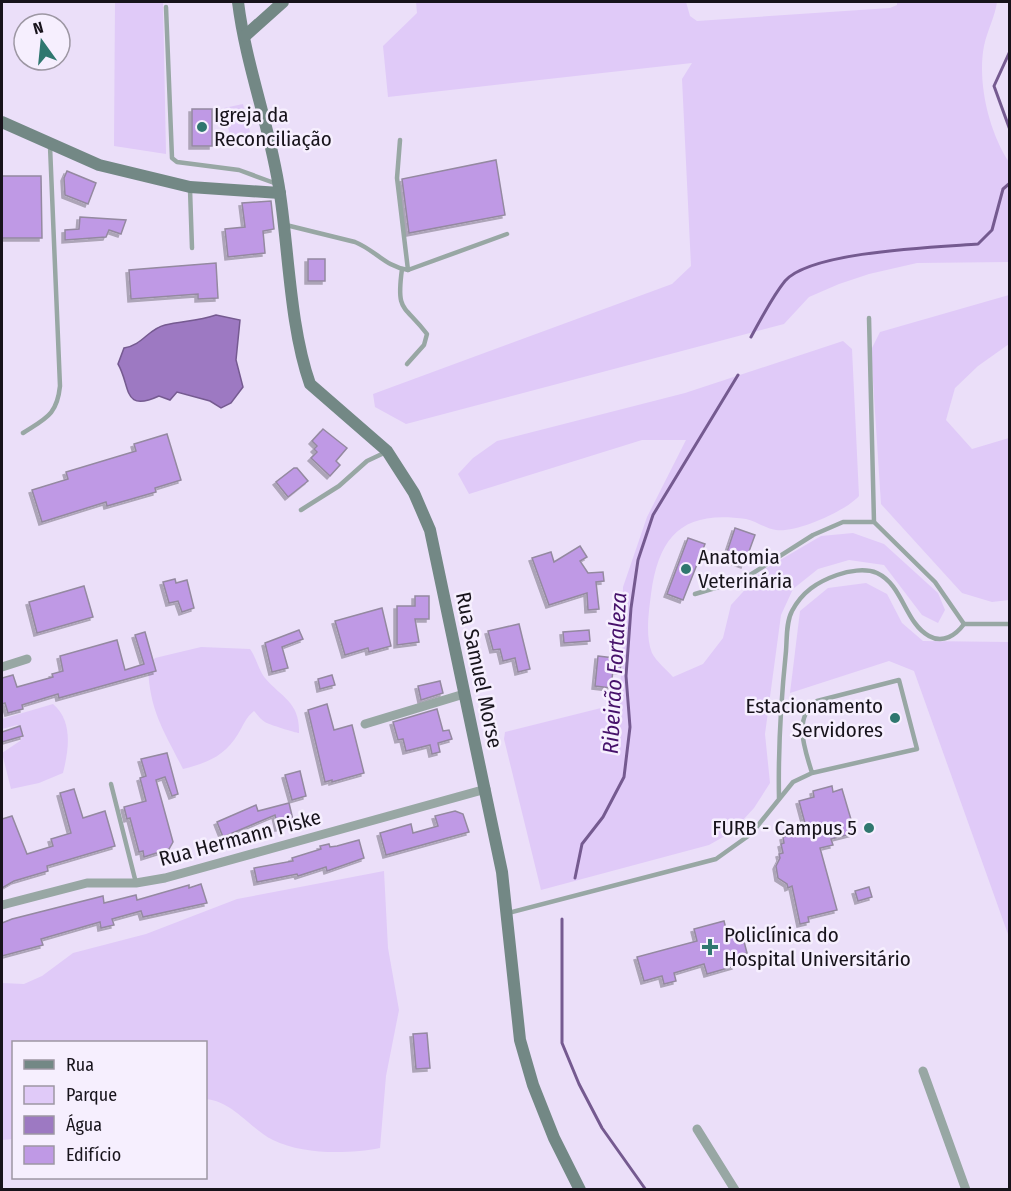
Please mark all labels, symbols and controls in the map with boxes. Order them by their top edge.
north arrow [12,12,72,72]
text: N [31,18,45,38]
place label: Igreja da Reconciliação [214,102,332,152]
marker: Igreja da Reconciliação [195,120,209,134]
place label: Anatomia Veterinária [698,544,792,594]
marker: Anatomia Veterinária [679,562,693,576]
street label: Rua Samuel Morse [450,590,508,750]
water label: Ribeirão Fortaleza [597,591,632,755]
place label: Estacionamento Servidores [745,693,883,743]
marker: Estacionamento Servidores [888,711,902,725]
street label: Rua Hermann Piske [156,804,324,872]
place label: FURB - Campus 5 [712,815,857,841]
marker: FURB - Campus 5 [862,821,876,835]
place label: Policlínica do Hospital Universitário [724,922,911,972]
marker: Policlínica do Hospital Universitário [701,938,719,956]
legend [12,1041,207,1179]
text: Rua [66,1054,94,1076]
text: Parque [66,1084,117,1106]
text: Água [66,1113,102,1136]
text: Edifício [66,1144,121,1166]

